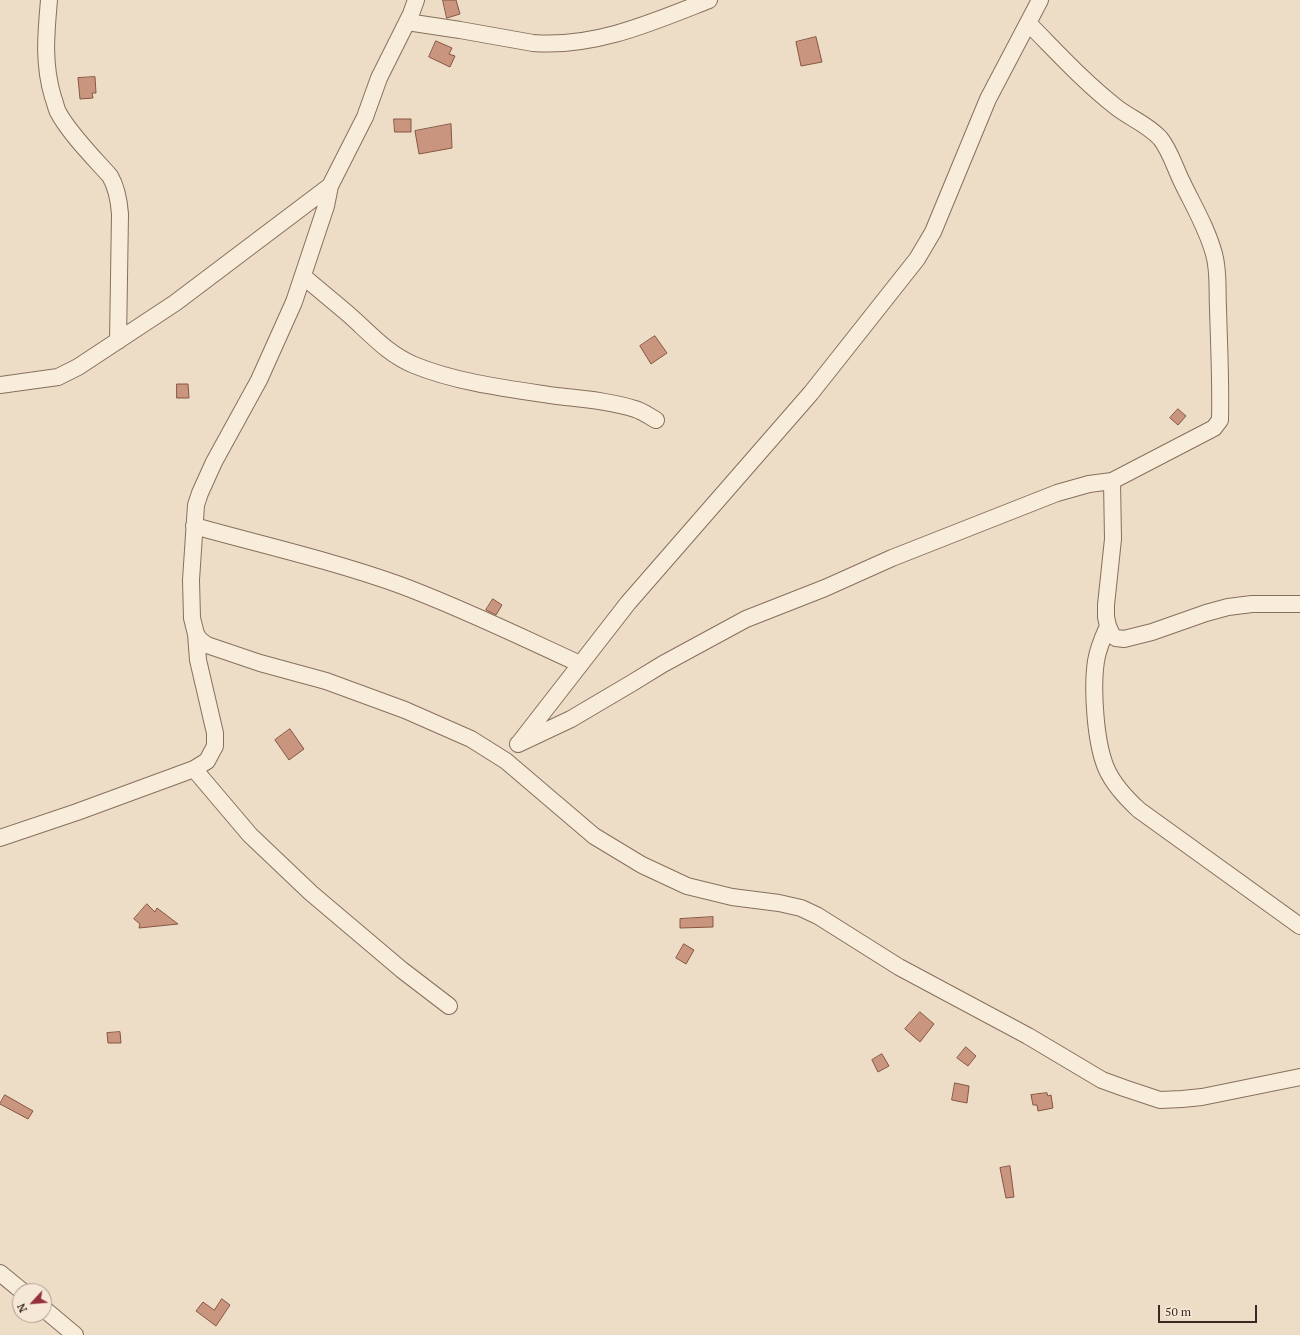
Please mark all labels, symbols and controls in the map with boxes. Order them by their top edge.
north arrow [12,1283,52,1323]
scale bar [1160,1297,1259,1323]
text: N [14,1301,30,1315]
text: 50 m [1165,1304,1191,1319]

